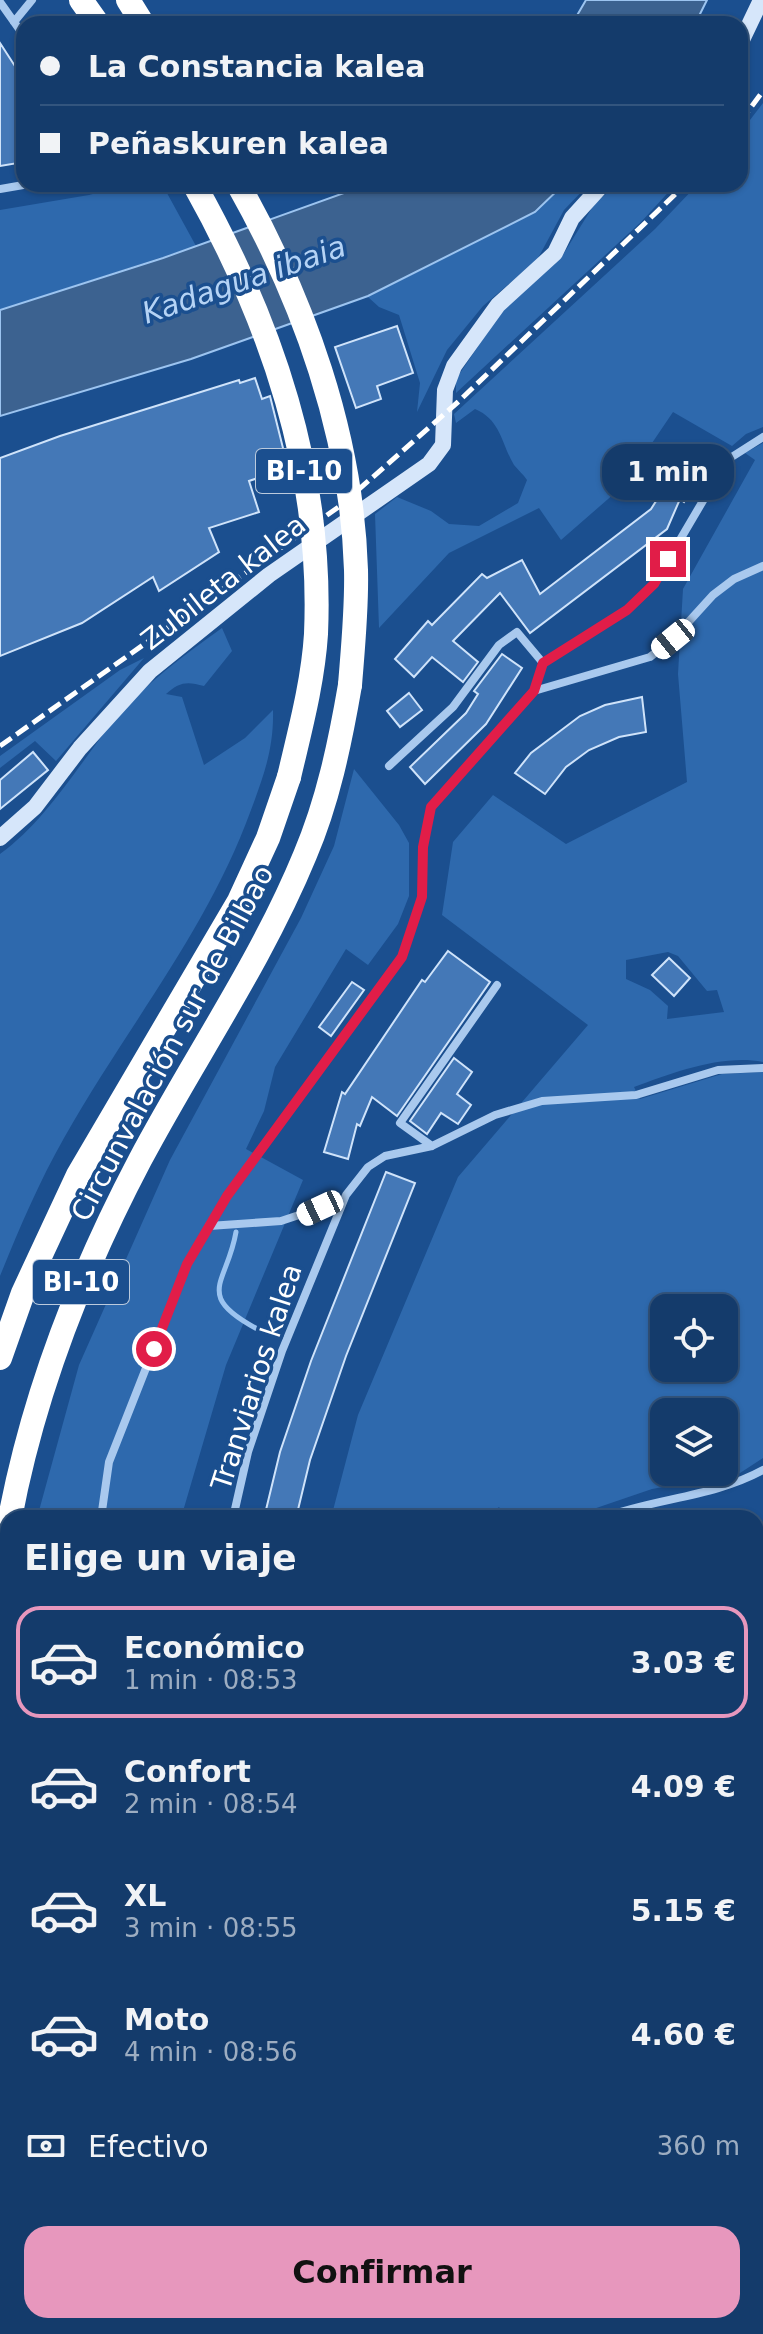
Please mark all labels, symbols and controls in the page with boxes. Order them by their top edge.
text: La Constancia kalea [88,49,425,84]
text: Peñaskuren kalea [88,126,389,161]
water label: Kadagua ibaia [138,228,350,331]
callout: 1 min [602,443,734,499]
road number: BI-10 [256,449,352,493]
text: 1 min [627,457,709,487]
street label: Zubileta kalea [135,508,312,657]
route end [650,541,686,577]
car [647,615,699,663]
street label: Circunvalación sur de Bilbao [64,860,280,1227]
car [293,1187,347,1229]
road number: BI-10 [33,1260,129,1304]
street label: Tranviarios kalea [204,1260,309,1495]
map controls [650,1294,738,1486]
button: locate [650,1294,738,1382]
route start [136,1331,172,1367]
button: layers [650,1398,738,1486]
text: Elige un viaje [24,1537,297,1578]
icon: car [28,1626,100,1698]
text: Económico [124,1630,305,1665]
text: 3.03 € [631,1645,736,1680]
text: 1 min · 08:53 [124,1665,298,1695]
icon: car [28,1750,100,1822]
text: Confort [124,1754,251,1789]
text: 4.09 € [631,1769,736,1804]
text: 2 min · 08:54 [124,1789,298,1819]
icon: car [28,1874,100,1946]
text: XL [124,1878,166,1913]
text: 5.15 € [631,1893,736,1928]
text: 3 min · 08:55 [124,1913,298,1943]
icon: car [28,1998,100,2070]
text: Moto [124,2002,209,2037]
text: 4.60 € [631,2017,736,2052]
text: 4 min · 08:56 [124,2037,298,2067]
icon: cash [24,2124,68,2168]
text: Efectivo [88,2129,209,2164]
text: 360 m [657,2131,740,2161]
button: Confirmar [24,2226,740,2318]

